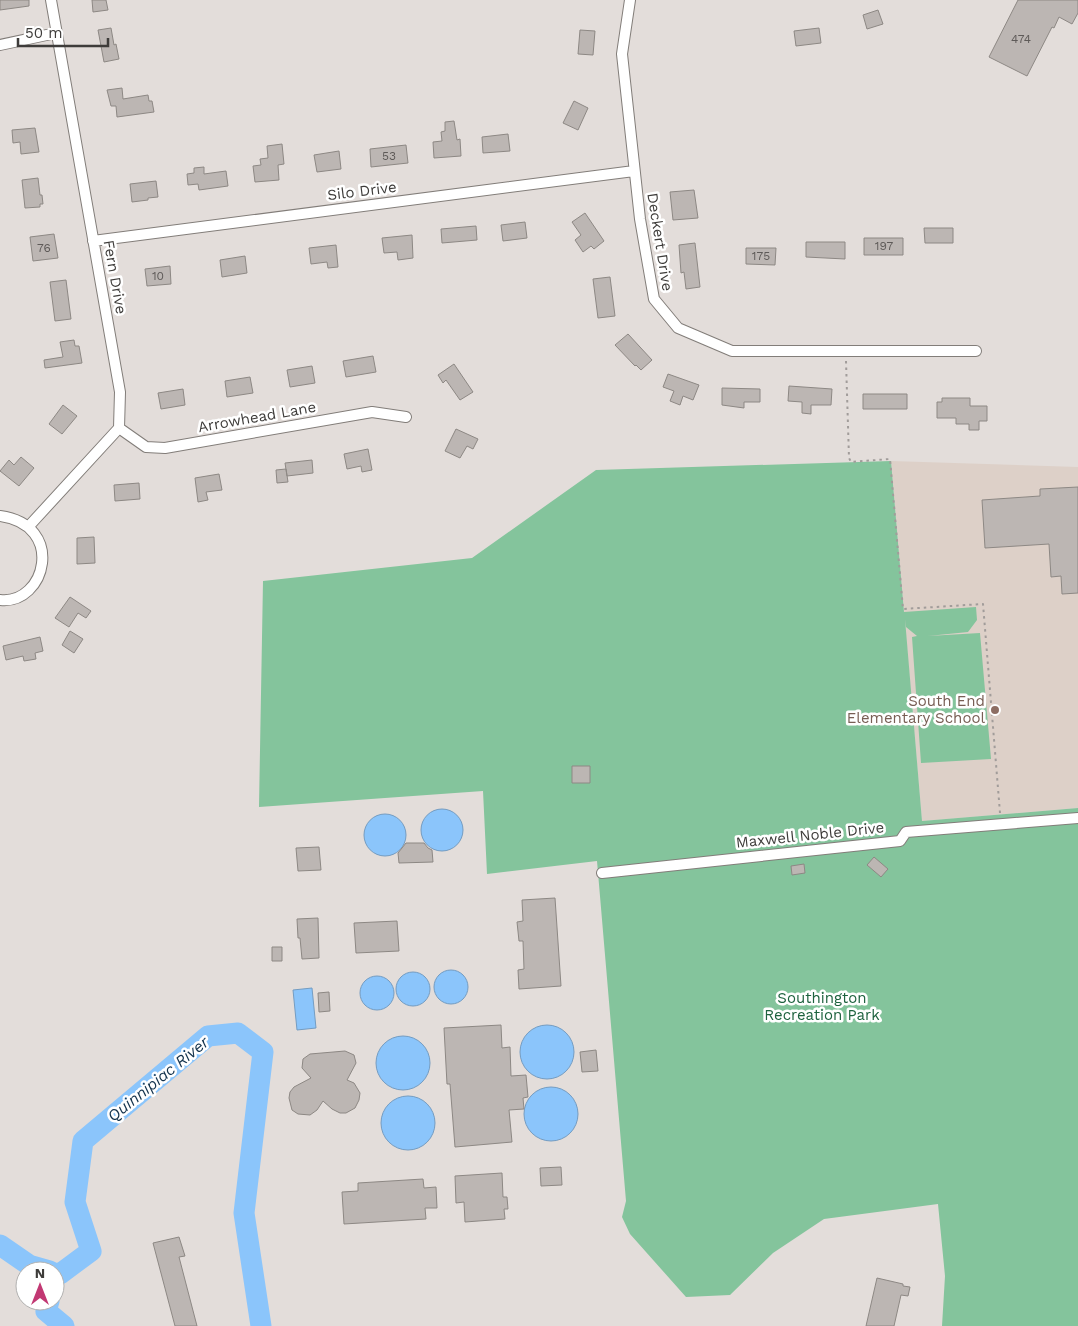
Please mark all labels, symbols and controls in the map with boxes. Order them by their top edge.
scale bar [18,15,108,47]
text: 50 m [25,24,62,42]
house number: 474 [1011,32,1031,46]
house number: 53 [382,149,396,163]
street label: Silo Drive [326,178,398,204]
street label: Deckert Drive [643,192,677,292]
street label: Fern Drive [100,239,130,315]
house number: 197 [875,239,894,253]
house number: 76 [37,241,51,255]
house number: 175 [752,249,770,263]
house number: 10 [152,269,164,283]
street label: Arrowhead Lane [197,398,317,436]
place label: South End Elementary School [847,692,985,727]
marker: South End Elementary School [989,704,1001,716]
street label: Maxwell Noble Drive [735,818,885,852]
park label: Southington Recreation Park [764,989,880,1024]
water label: Quinnipiac River [104,1032,213,1126]
north arrow [15,1261,65,1311]
text: N [35,1265,45,1281]

